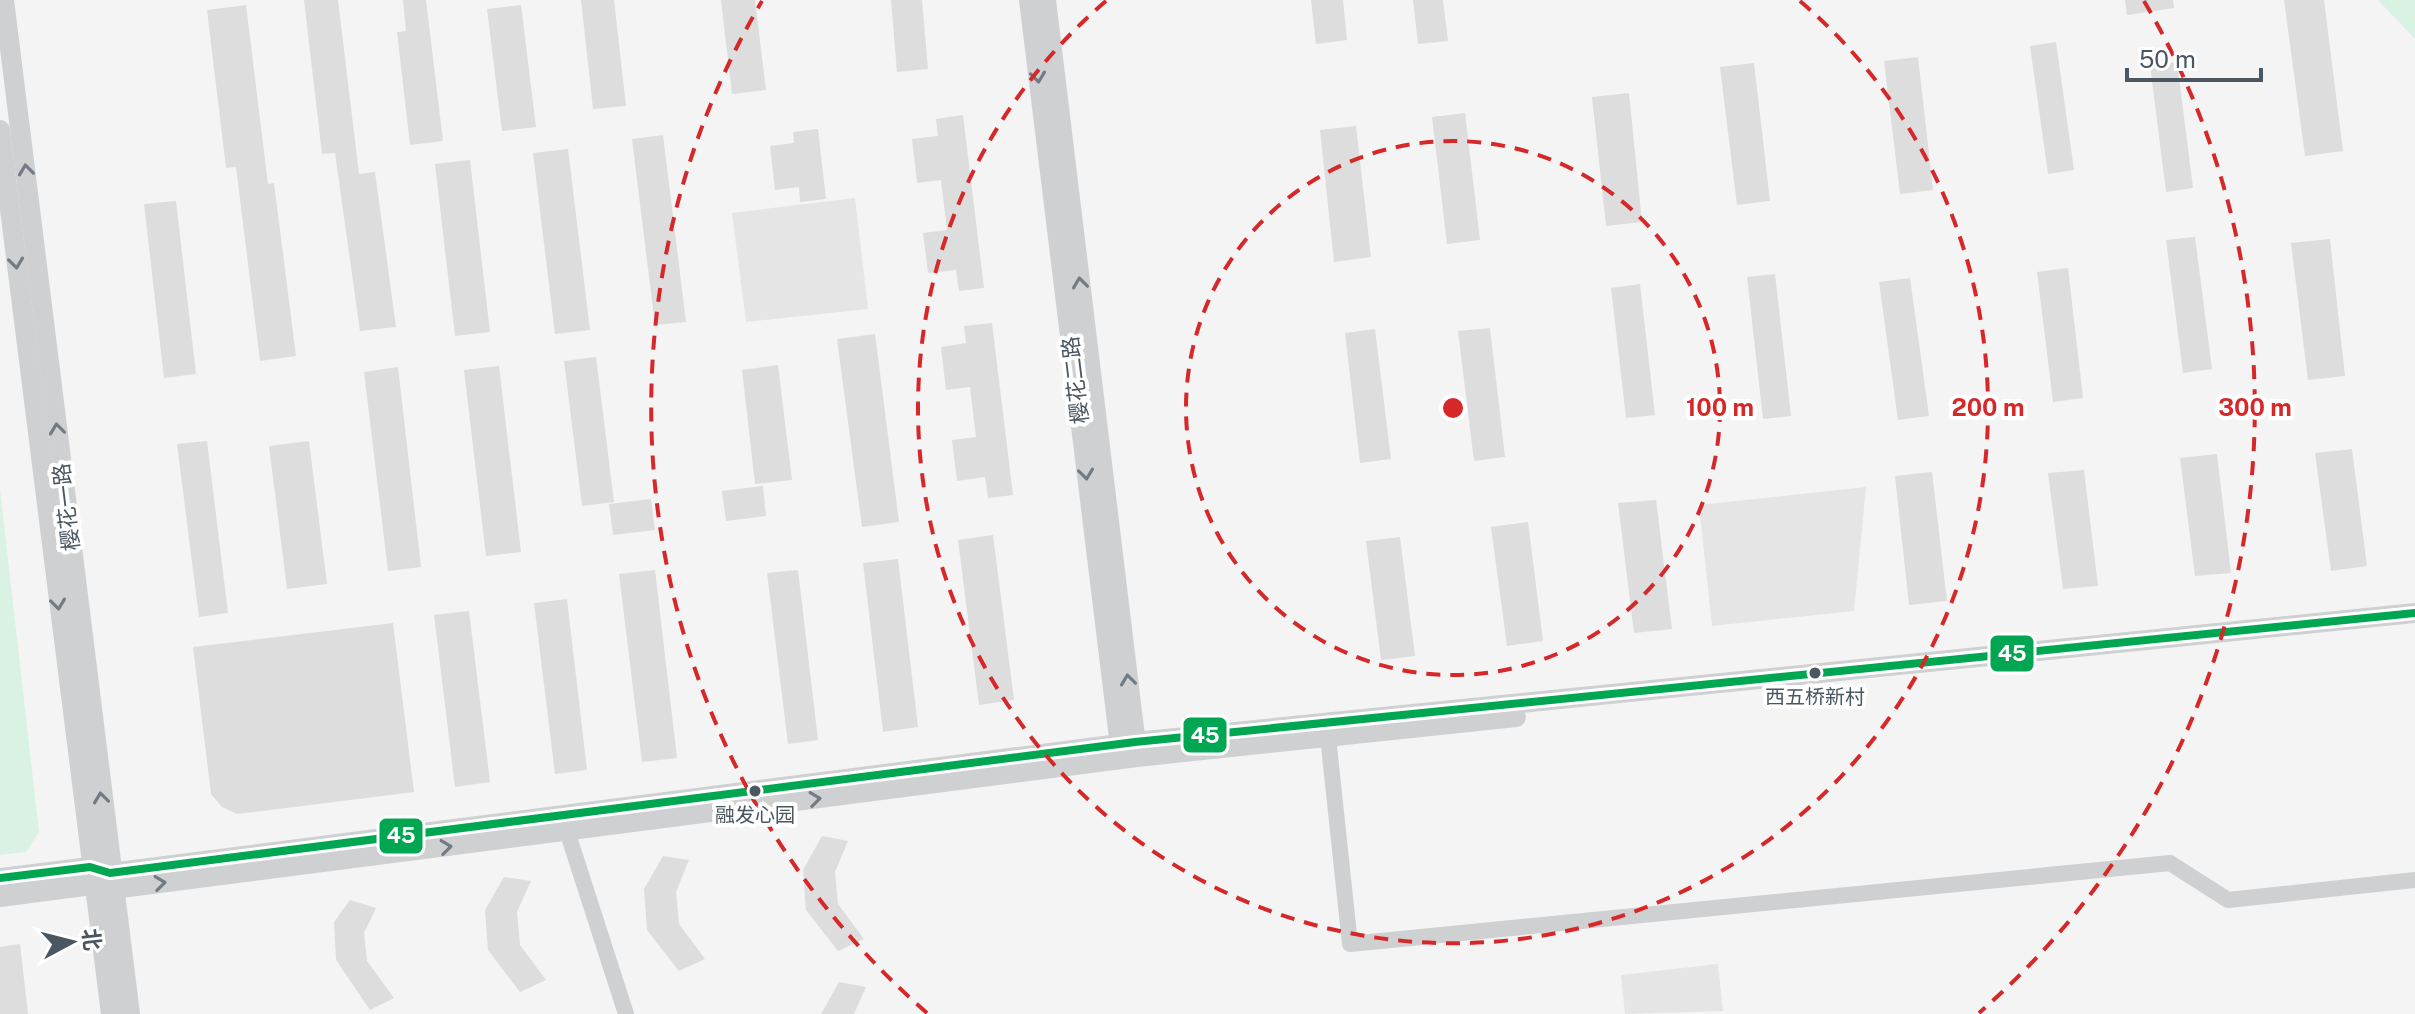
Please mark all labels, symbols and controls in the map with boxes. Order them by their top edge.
scale bar [2127,32,2261,82]
text: 50 m [2139,45,2196,73]
one-way arrow [1029,71,1046,84]
one-way arrow [17,164,34,177]
one-way arrow [8,257,25,270]
one-way arrow [1072,276,1089,289]
street label: 樱花二路 [1057,335,1093,425]
text: 100 m [1686,393,1754,421]
text: 200 m [1951,393,2025,421]
text: 300 m [2218,393,2292,421]
centre of rings [1439,394,1467,422]
one-way arrow [48,422,65,435]
street label: 樱花一路 [48,462,84,552]
one-way arrow [1078,468,1095,481]
one-way arrow [49,597,66,611]
line badge: 45 [1989,634,2035,673]
text: 45 [1997,640,2027,666]
marker: 西五桥新村 [1807,665,1823,681]
one-way arrow [1119,673,1136,686]
place label: 西五桥新村 [1765,685,1865,709]
line badge: 45 [1182,716,1228,754]
text: 45 [1190,722,1220,748]
marker: 融发心园 [747,783,763,799]
one-way arrow [93,791,110,804]
one-way arrow [808,791,822,808]
place label: 融发心园 [715,803,795,827]
line badge: 45 [378,817,424,855]
text: 45 [386,822,416,848]
one-way arrow [440,838,453,855]
one-way arrow [154,875,167,892]
north arrow [32,902,112,982]
text: 北 [78,927,106,952]

